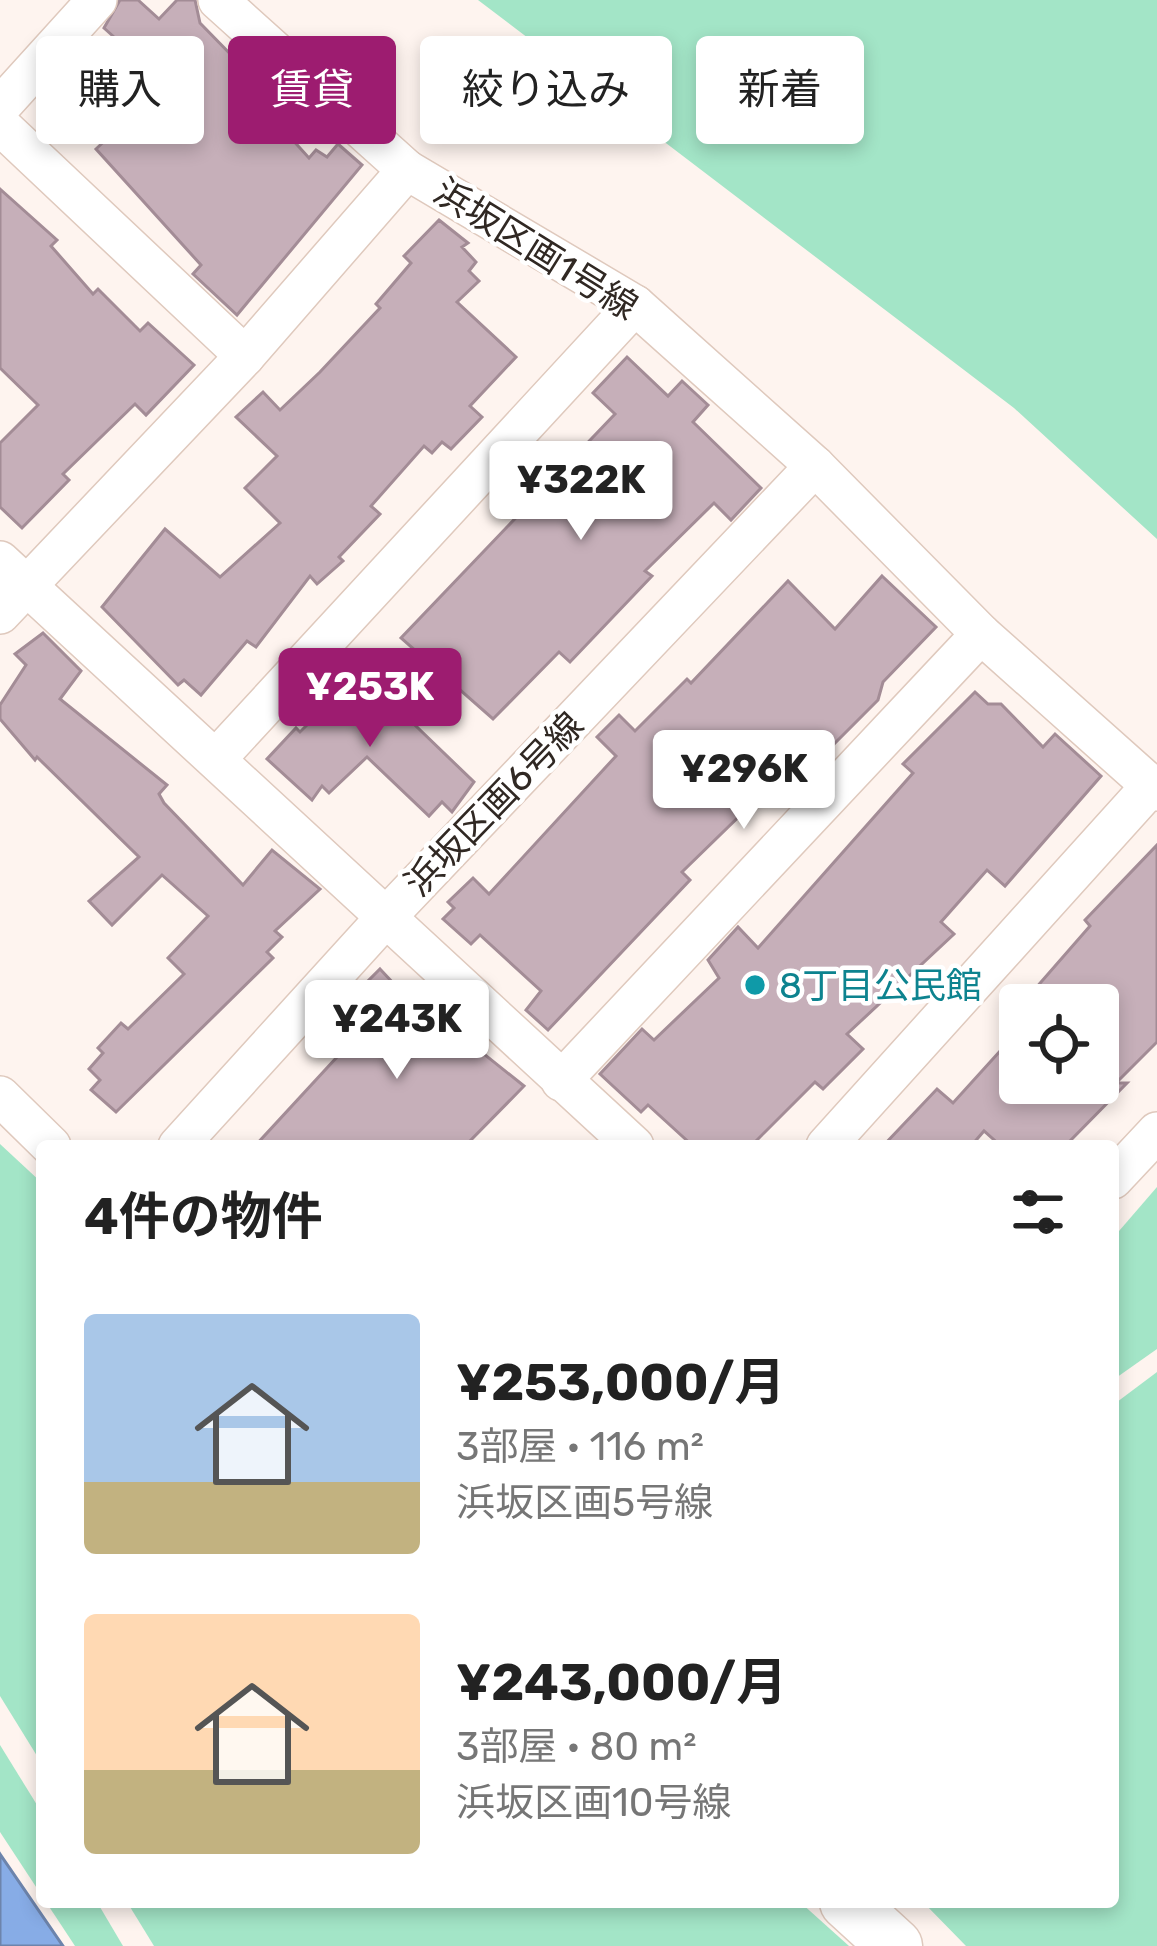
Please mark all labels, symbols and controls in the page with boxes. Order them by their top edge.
chip: 購入 [36,36,204,144]
chip: 賃貸 [228,36,396,144]
chip: 絞り込み [420,36,672,144]
chip: 新着 [696,36,864,144]
street label: 浜坂区画1号線 [426,169,646,329]
pin: ¥322K [497,441,665,543]
text: ¥322K [516,457,646,503]
pin: ¥253K [286,648,454,750]
text: ¥253K [306,664,434,710]
street label: 浜坂区画6号線 [396,704,592,904]
pin: ¥296K [660,730,828,832]
text: ¥296K [680,746,808,792]
place label: 8丁目公民館 [779,964,982,1007]
marker: 8丁目公民館 [742,972,768,998]
pin: ¥243K [313,980,481,1082]
map controls [999,984,1119,1104]
button: locate [999,984,1119,1104]
text: ¥243K [332,996,462,1042]
icon: filters [1005,1179,1071,1245]
text: 4件の物件 [84,1186,323,1247]
text: ¥253,000/月 [456,1352,786,1413]
icon: home [180,1362,324,1506]
text: 3部屋 · 116 m² [456,1424,704,1470]
text: 浜坂区画5号線 [456,1480,713,1526]
text: ¥243,000/月 [456,1652,787,1713]
icon: home [180,1662,324,1806]
text: 3部屋 · 80 m² [456,1724,697,1770]
text: 浜坂区画10号線 [456,1780,731,1826]

